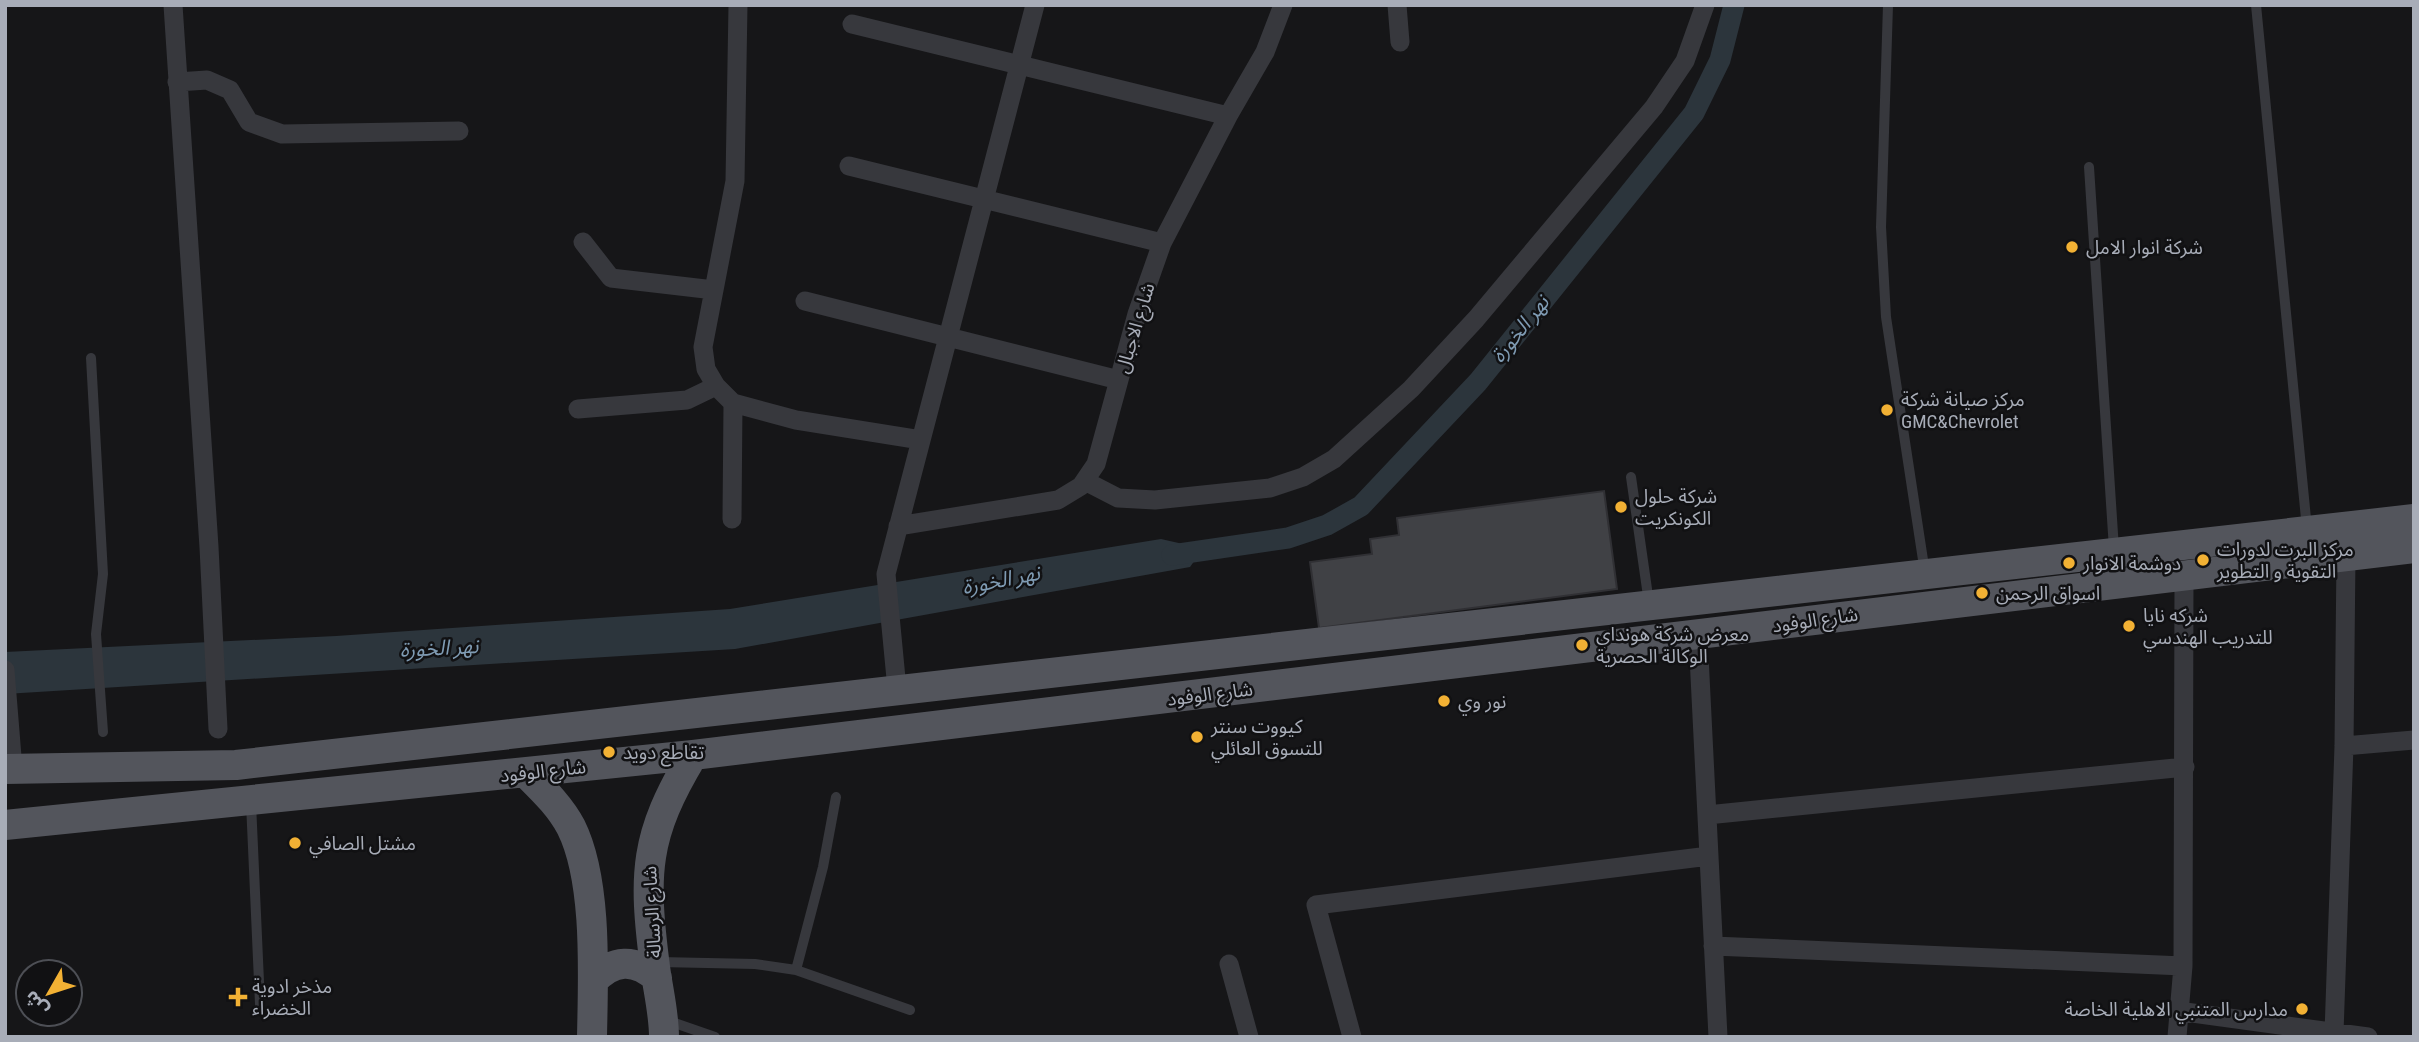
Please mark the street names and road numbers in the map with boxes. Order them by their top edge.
street label: شارع الاجبال [1110,280,1162,377]
street label: شارع الوفود [1771,603,1860,639]
street label: شارع الوفود [1166,677,1255,713]
street label: شارع الوفود [499,755,587,789]
street label: شارع الرسالة [638,865,668,959]

